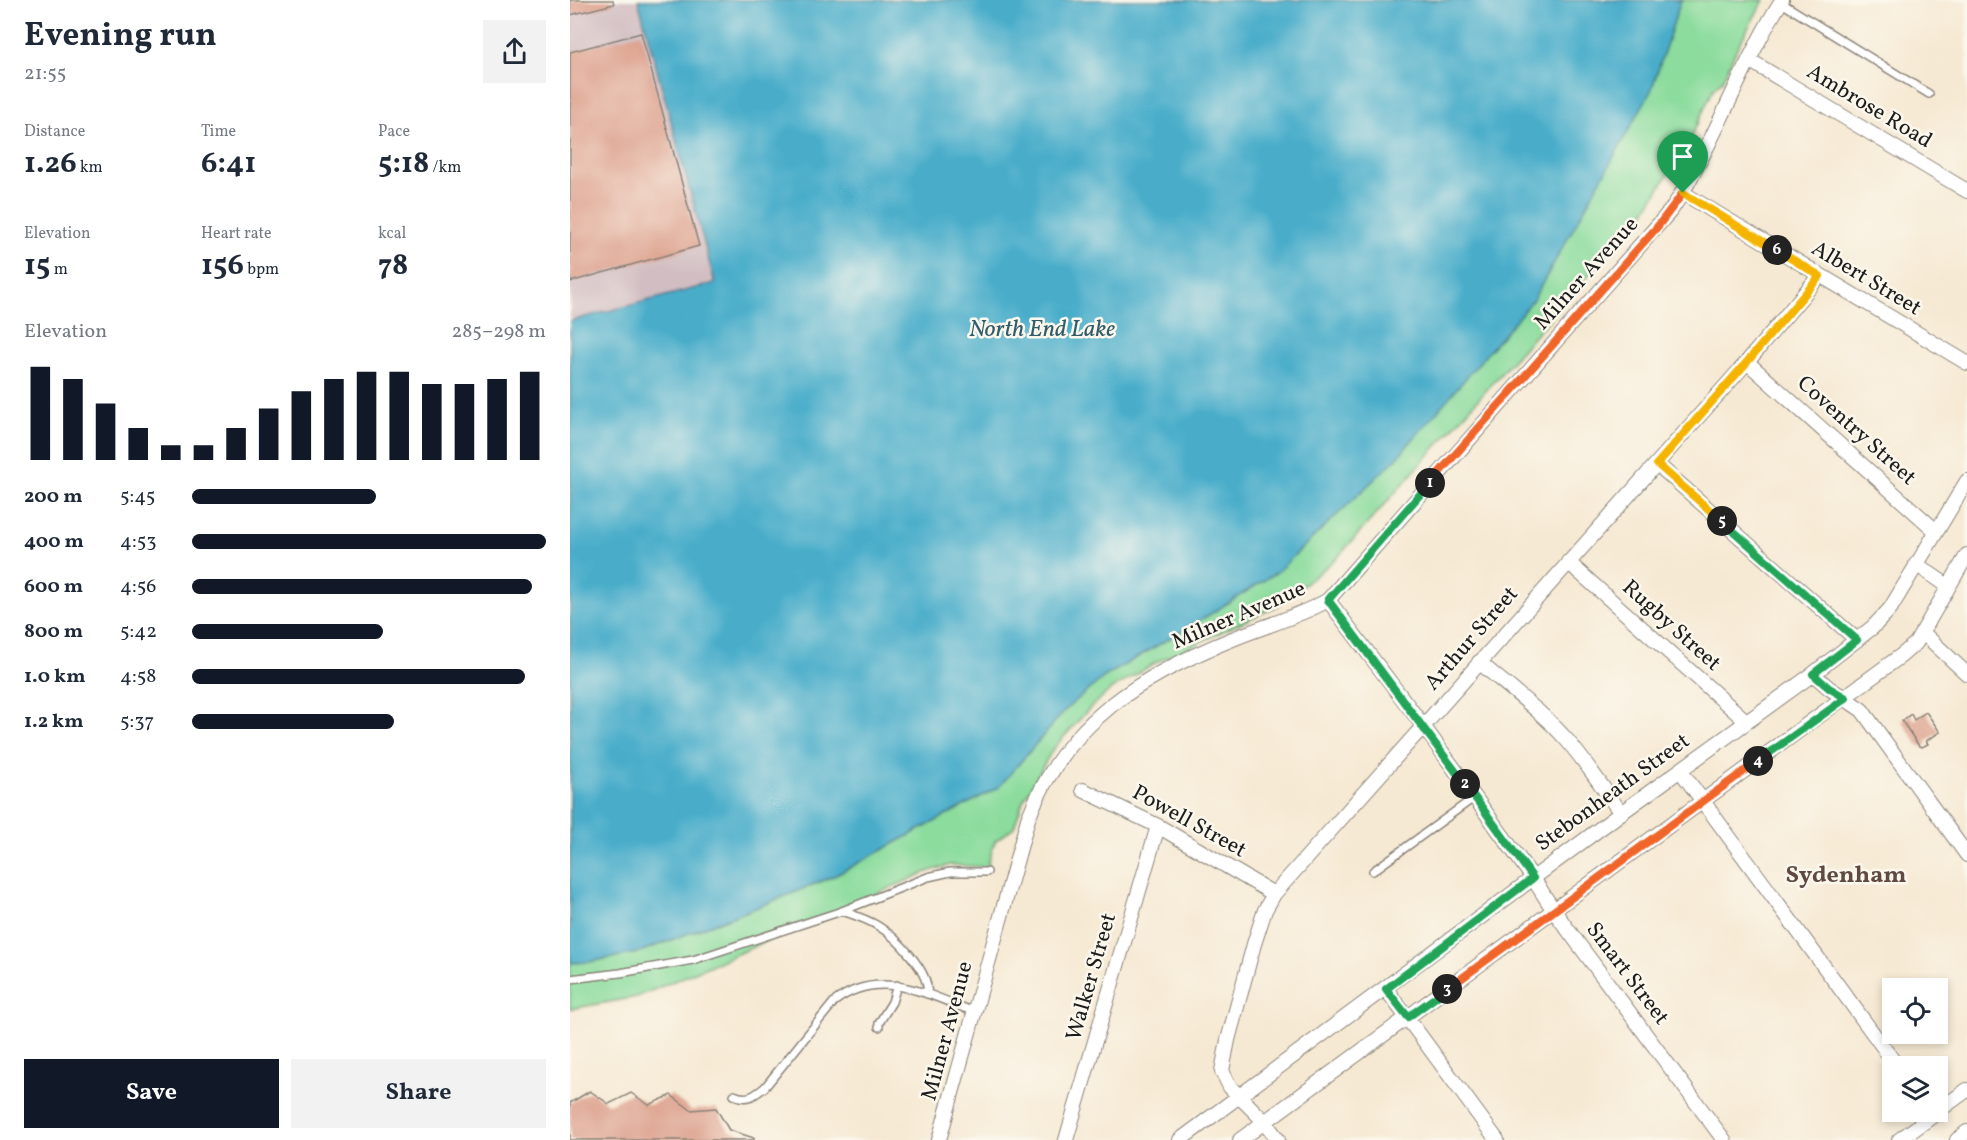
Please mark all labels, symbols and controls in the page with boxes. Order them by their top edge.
text: Evening run [24,14,217,60]
button: share [483,20,546,83]
street label: Ambrose Road [1800,57,1938,157]
text: 21:55 [24,60,66,88]
text: Distance [24,121,85,143]
text: Time [201,121,236,143]
text: Pace [378,121,410,143]
pin [1657,131,1708,193]
icon: arrive [1666,140,1699,173]
text: 1.26 [24,143,77,185]
text: 6:41 [201,143,256,185]
text: 5:18 [378,143,429,185]
text: km [77,157,103,179]
text: /km [429,157,461,179]
street label: Milner Avenue [1528,211,1646,337]
text: Elevation [24,223,91,245]
text: Heart rate [201,223,272,245]
text: kcal [378,223,406,245]
street label: Albert Street [1805,234,1927,324]
pin: 6 [1762,235,1792,265]
text: 6 [1773,239,1781,261]
text: 15 [24,245,51,287]
text: 156 [201,245,244,287]
text: 78 [378,245,408,287]
text: m [51,259,68,281]
text: bpm [244,259,279,281]
water label: North End Lake [969,313,1115,347]
text: Elevation [24,318,107,346]
text: 285–298 m [452,318,546,346]
street label: Coventry Street [1789,369,1923,493]
pin: 1 [1415,468,1445,498]
text: 1 [1427,472,1433,494]
text: 200 m [24,483,82,511]
text: 5:45 [120,483,155,511]
pin: 5 [1707,506,1737,536]
text: 5 [1718,510,1726,532]
text: 400 m [24,528,84,556]
text: 4:53 [120,528,157,556]
text: 600 m [24,573,83,601]
text: 4:56 [120,573,156,601]
street label: Rugby Street [1615,573,1728,679]
street label: Milner Avenue [1167,574,1311,658]
street label: Arthur Street [1418,580,1526,698]
text: 800 m [24,618,83,646]
text: 5:42 [120,618,157,646]
text: 1.0 km [24,663,86,691]
text: 4:58 [120,663,156,691]
text: 1.2 km [24,708,84,736]
text: 5:37 [120,708,154,736]
street label: Stebonheath Street [1529,726,1697,860]
pin: 4 [1743,746,1773,776]
text: 4 [1753,750,1763,772]
pin: 2 [1450,769,1480,799]
text: 2 [1461,773,1469,795]
street label: Powell Street [1126,778,1252,866]
district label: Sydenham [1785,859,1907,893]
street label: Walker Street [1059,909,1125,1044]
street label: Smart Street [1578,916,1676,1032]
street label: Milner Avenue [915,958,981,1104]
pin: 3 [1432,974,1462,1004]
text: 3 [1443,978,1451,1000]
map controls [1882,978,1948,1122]
button: locate [1882,978,1948,1044]
button: layers [1882,1056,1948,1122]
button: Save [24,1059,279,1128]
button: Share [291,1059,546,1128]

